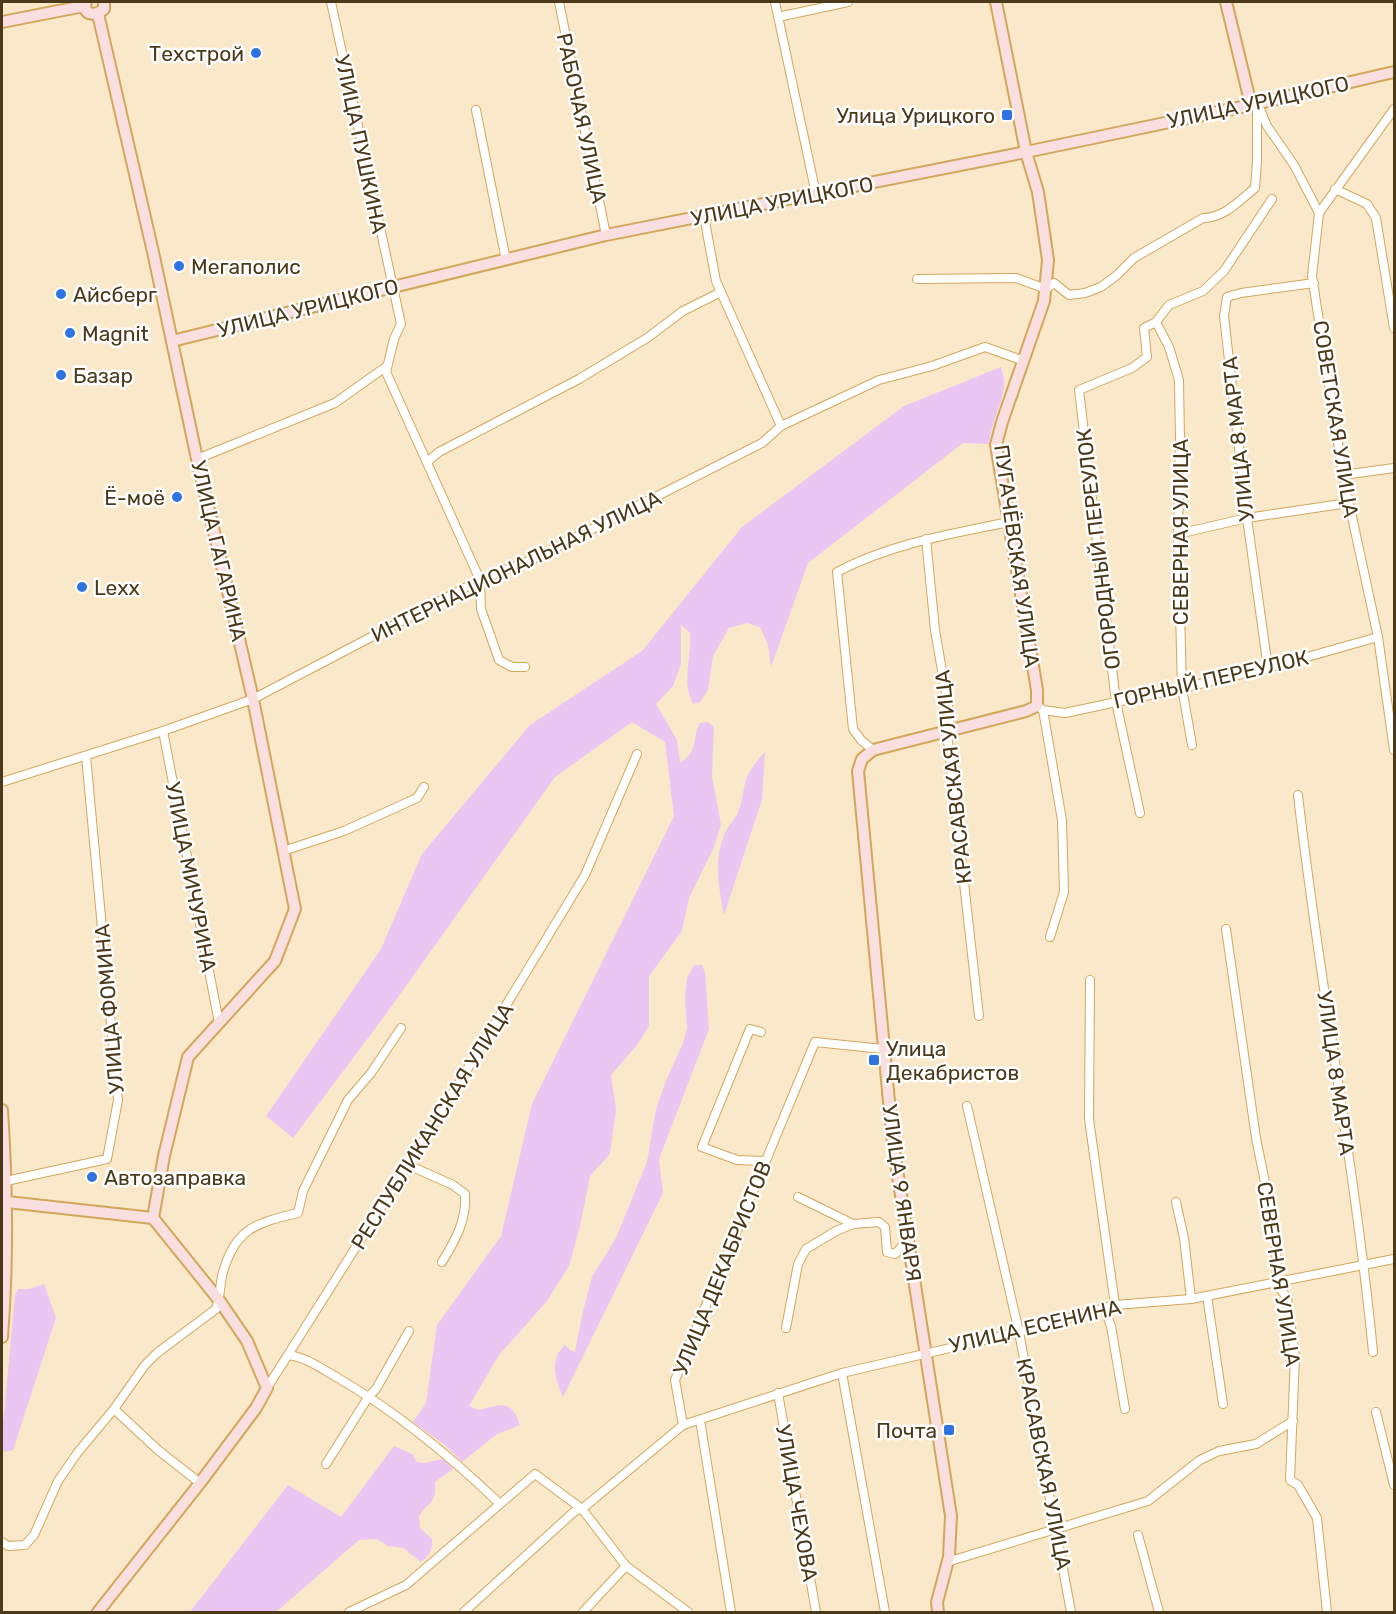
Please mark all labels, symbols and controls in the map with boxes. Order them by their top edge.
street label: РАБОЧАЯ УЛИЦА [552,30,612,206]
place label: Техстрой [149,41,244,66]
marker: Техстрой [249,46,263,60]
street label: УЛИЦА ПУШКИНА [330,52,392,236]
street label: УЛИЦА УРИЦКОГО [1165,70,1351,134]
place label: Улица Урицкого [836,103,995,128]
marker: Улица Урицкого [1000,108,1014,122]
street label: УЛИЦА УРИЦКОГО [689,171,875,231]
place label: Мегаполис [191,254,301,279]
marker: Мегаполис [172,259,186,273]
street label: УЛИЦА УРИЦКОГО [215,273,401,343]
place label: Айсберг [73,282,157,307]
marker: Айсберг [54,287,68,301]
street label: СОВЕТСКАЯ УЛИЦА [1308,319,1364,519]
place label: Magnit [82,321,149,346]
marker: Magnit [63,326,77,340]
street label: УЛИЦА 8 МАРТА [1217,355,1259,523]
place label: Базар [73,363,133,388]
marker: Базар [54,368,68,382]
street label: ОГОРОДНЫЙ ПЕРЕУЛОК [1071,427,1125,671]
street label: СЕВЕРНАЯ УЛИЦА [1168,439,1193,625]
street label: ПУГАЧЁВСКАЯ УЛИЦА [989,443,1045,669]
street label: УЛИЦА ГАГАРИНА [186,458,252,644]
place label: Ё-моё [104,485,165,510]
street label: ИНТЕРНАЦИОНАЛЬНАЯ УЛИЦА [367,485,665,647]
marker: Ё-моё [170,490,184,504]
place label: Lexx [94,575,140,600]
marker: Lexx [75,580,89,594]
street label: ГОРНЫЙ ПЕРЕУЛОК [1111,644,1311,714]
street label: КРАСАВСКАЯ УЛИЦА [929,669,977,885]
street label: УЛИЦА МИЧУРИНА [160,780,222,974]
street label: УЛИЦА ФОМИНА [89,923,129,1095]
street label: УЛИЦА 8 МАРТА [1312,989,1360,1157]
street label: РЕСПУБЛИКАНСКАЯ УЛИЦА [346,998,518,1254]
place label: Улица Декабристов [886,1036,1019,1085]
marker: Улица Декабристов [867,1053,881,1067]
street label: УЛИЦА 9 ЯНВАРЯ [877,1103,927,1283]
street label: УЛИЦА ДЕКАБРИСТОВ [668,1157,776,1379]
place label: Автозаправка [104,1165,246,1190]
marker: Автозаправка [85,1170,99,1184]
street label: СЕВЕРНАЯ УЛИЦА [1252,1180,1306,1368]
street label: УЛИЦА ЕСЕНИНА [947,1294,1123,1358]
street label: КРАСАВСКАЯ УЛИЦА [1011,1356,1077,1572]
place label: Почта [876,1418,937,1443]
street label: УЛИЦА ЧЕХОВА [771,1423,823,1583]
marker: Почта [942,1423,956,1437]

